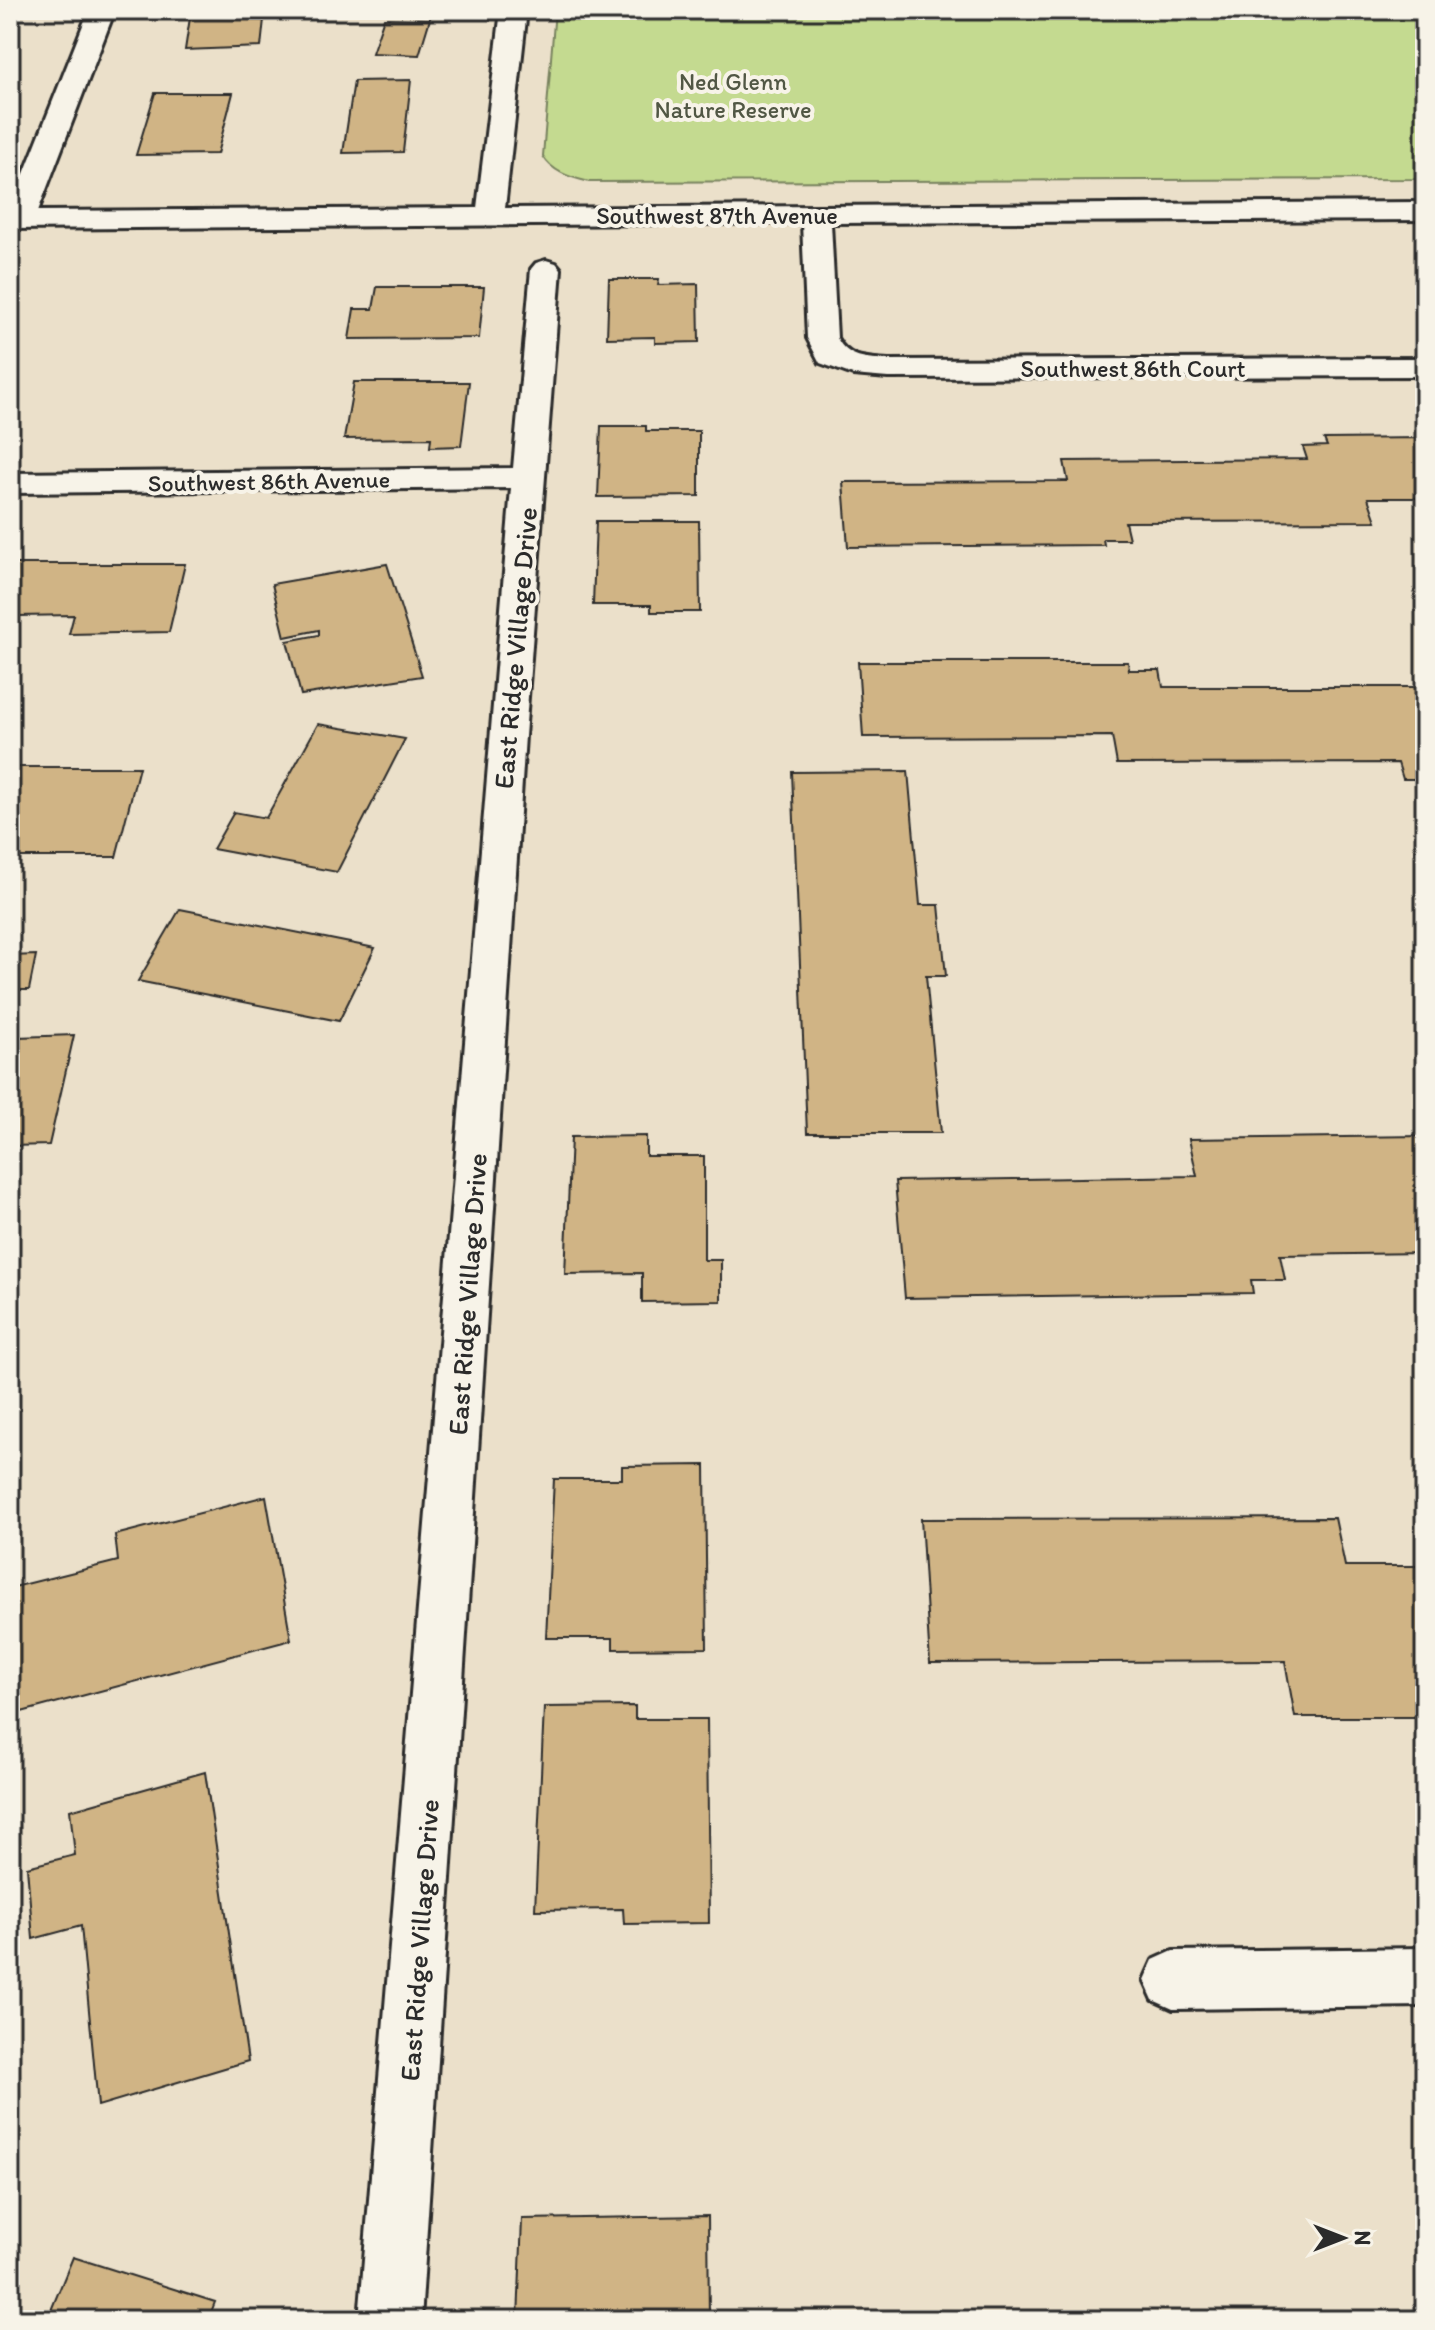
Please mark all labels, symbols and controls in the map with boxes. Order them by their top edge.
park label: Ned Glenn Nature Reserve [655,67,811,124]
street label: Southwest 87th Avenue [596,201,838,230]
street label: Southwest 86th Court [1020,354,1246,383]
street label: Southwest 86th Avenue [147,464,391,498]
street label: East Ridge Village Drive [486,506,544,790]
street label: East Ridge Village Drive [440,1152,494,1436]
street label: East Ridge Village Drive [392,1798,446,2082]
north arrow [1303,2198,1383,2278]
text: N [1349,2231,1376,2245]

